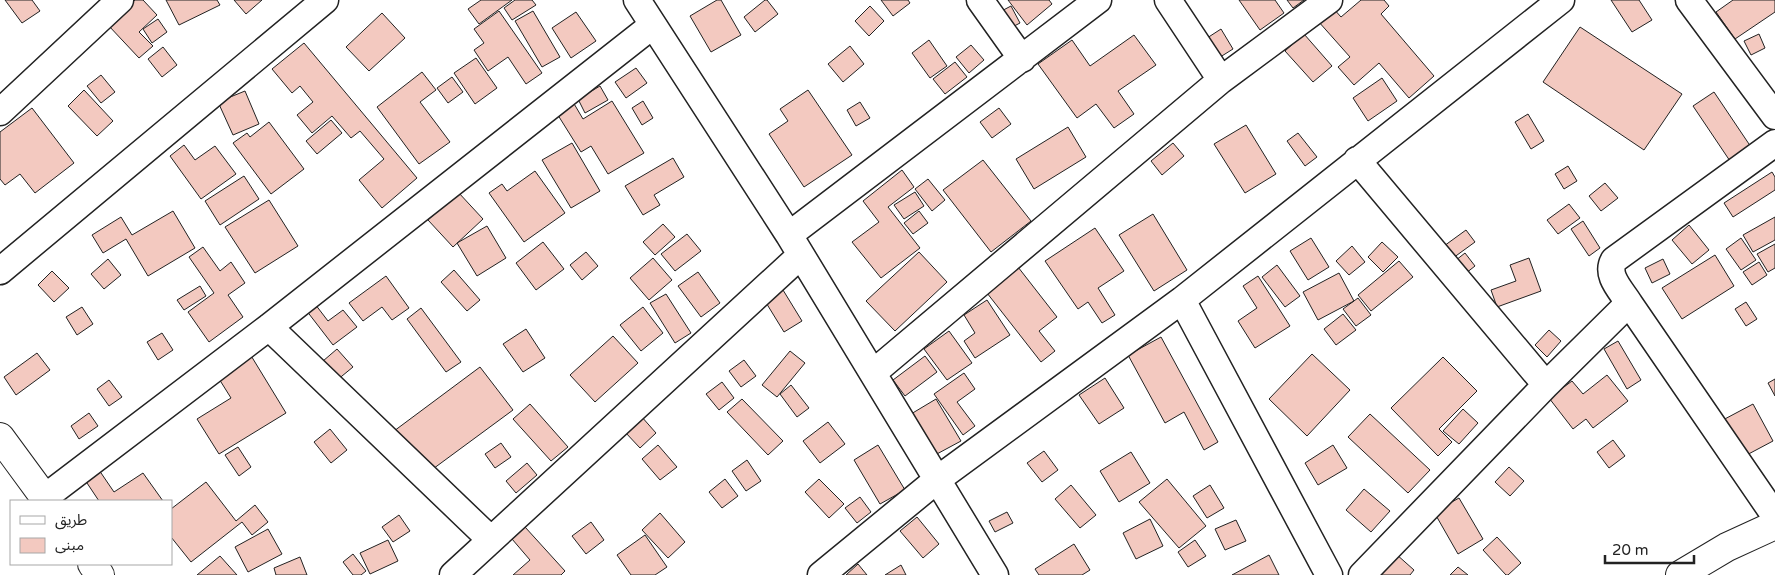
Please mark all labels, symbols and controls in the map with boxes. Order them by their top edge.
legend [10,500,172,565]
text: طريق [55,511,87,530]
scale bar [1605,532,1694,564]
text: مبنى [55,536,84,554]
text: 20 m [1612,541,1649,559]

